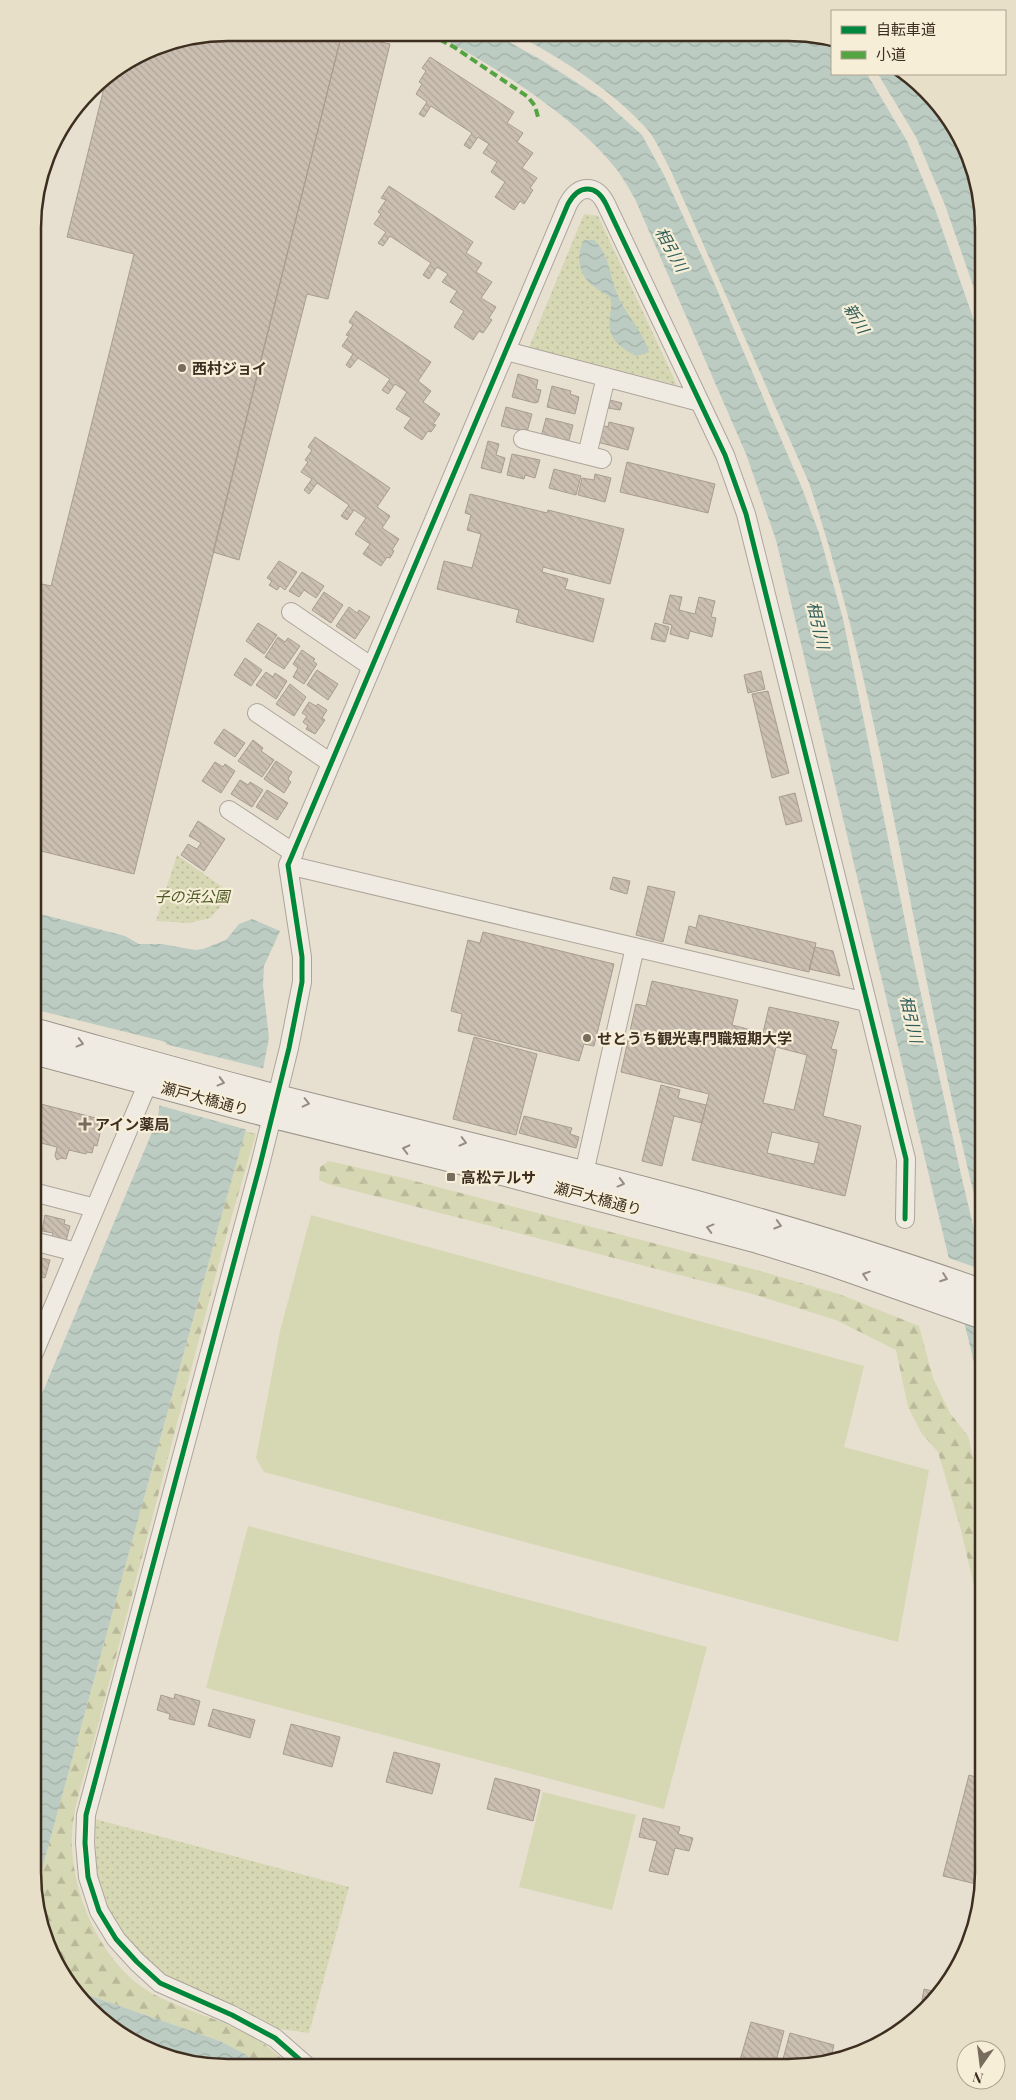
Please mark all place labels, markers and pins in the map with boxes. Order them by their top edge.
place label: 西村ジョイ [192,358,267,378]
marker: 西村ジョイ [176,362,188,374]
place label: せとうち観光専門職短期大学 [597,1028,792,1048]
marker: せとうち観光専門職短期大学 [581,1032,593,1044]
place label: アイン薬局 [95,1114,169,1134]
marker: アイン薬局 [79,1118,91,1130]
place label: 高松テルサ [461,1167,536,1187]
marker: 高松テルサ [445,1171,457,1183]

